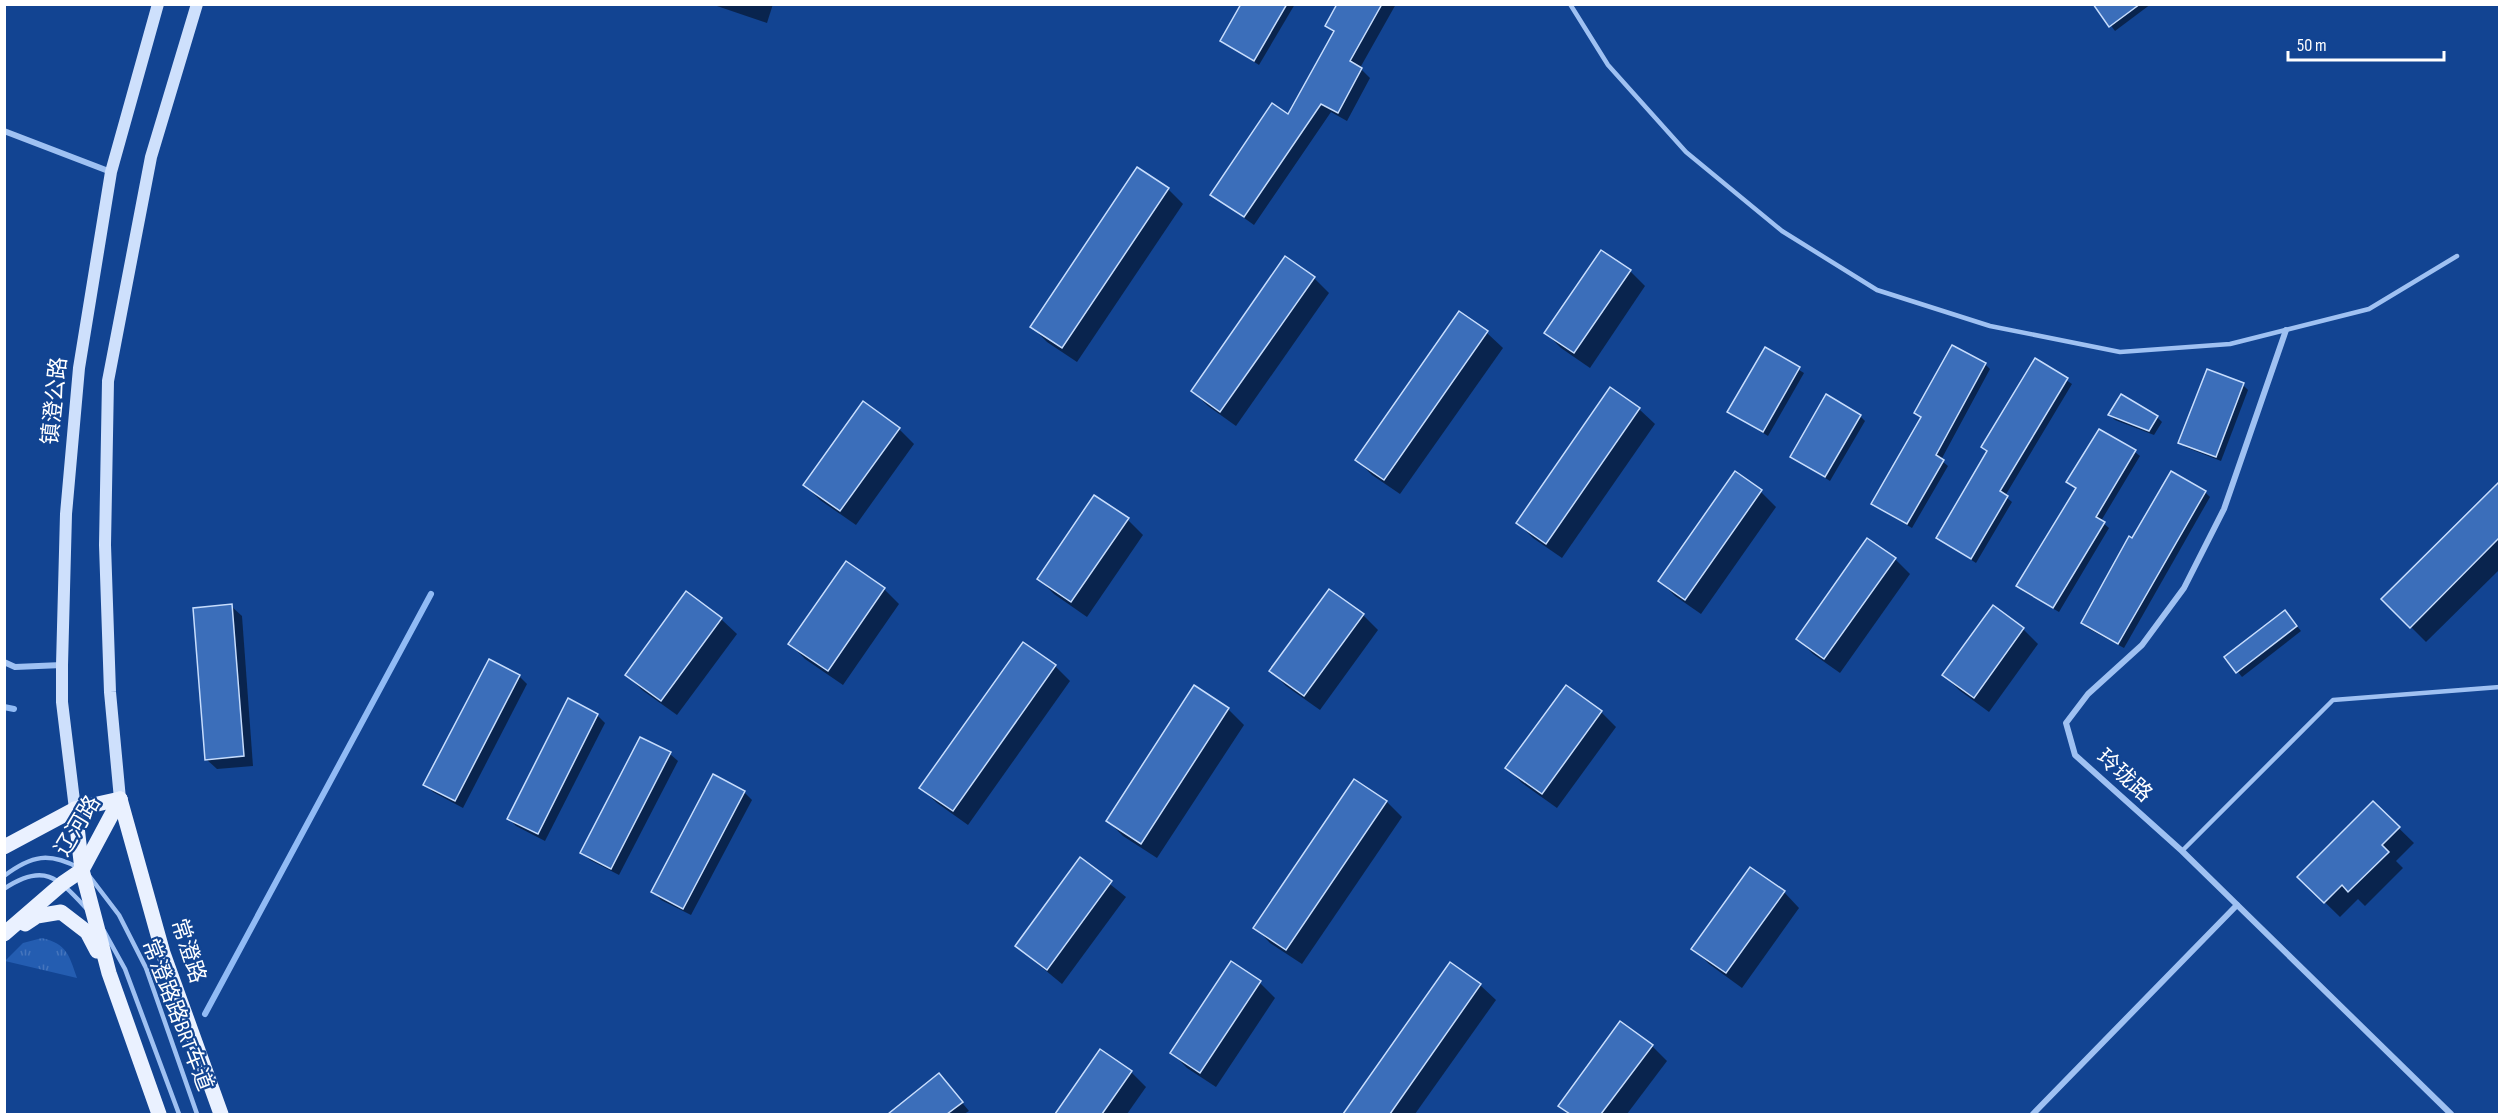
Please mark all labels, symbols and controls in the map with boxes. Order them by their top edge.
scale bar [2288,24,2444,62]
text: 50 m [2297,35,2327,56]
street label: 镇澄公路 [37,356,73,446]
street label: 玲珑路 [2090,744,2158,808]
street label: 辽河路 [49,791,107,861]
street label: 常澄路 [165,915,211,987]
street label: 常澄路路BRT车道 [136,935,218,1095]

